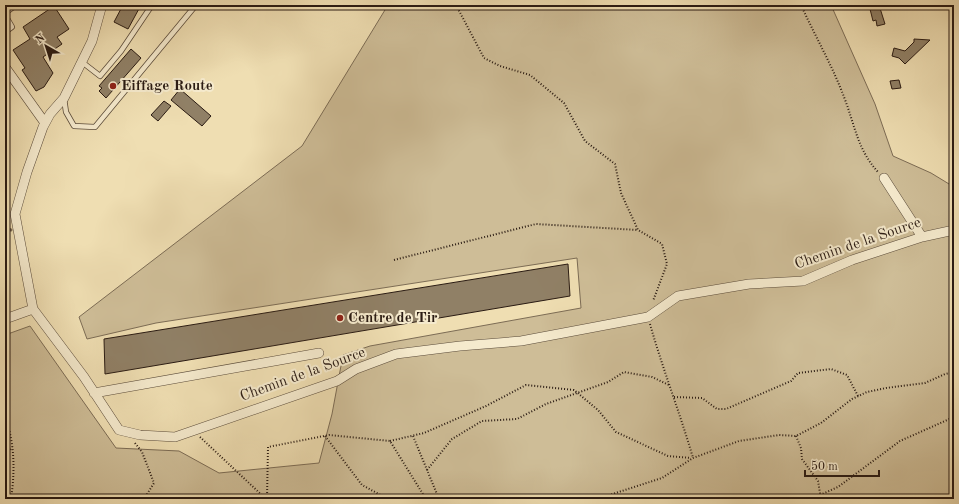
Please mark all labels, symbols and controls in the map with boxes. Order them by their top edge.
north arrow [26,26,66,66]
text: N [34,32,48,46]
place label: Eiffage Route [121,79,213,94]
marker: Eiffage Route [108,81,118,91]
street label: Chemin de la Source [793,215,923,273]
place label: Centre de Tir [348,311,438,326]
marker: Centre de Tir [335,313,345,323]
street label: Chemin de la Source [238,345,368,405]
scale bar [805,452,879,478]
text: 50 m [811,460,838,473]

